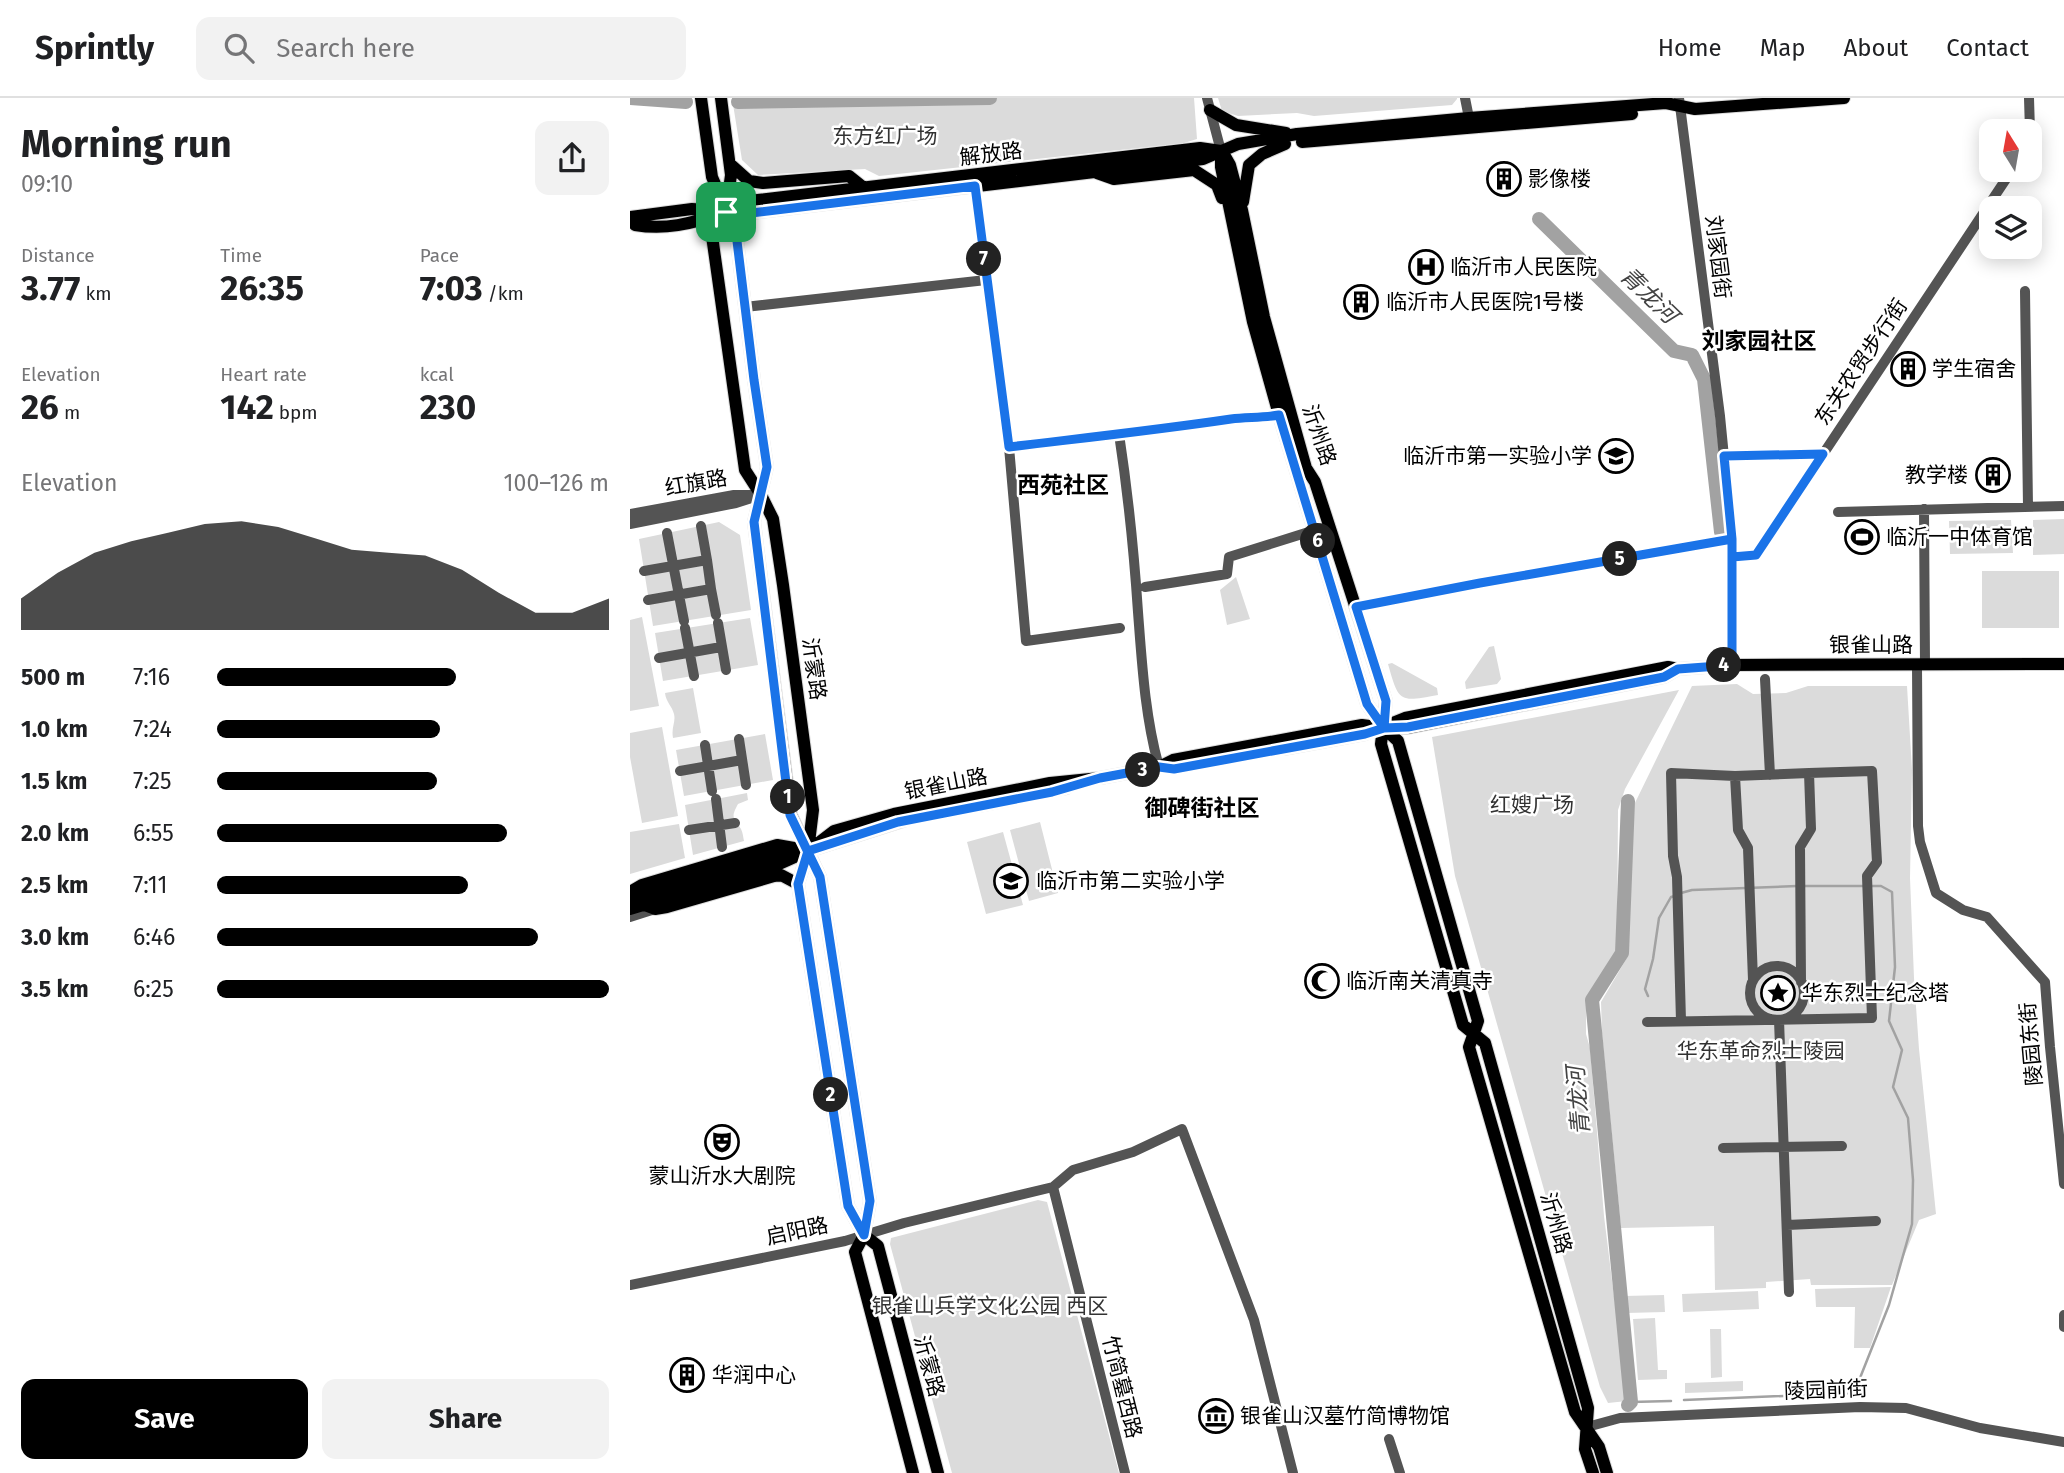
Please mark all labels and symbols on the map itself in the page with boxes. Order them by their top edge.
north arrow [1979,119,2042,182]
park label: 东方红广场 [833,123,938,149]
street label: 解放路 [958,137,1024,171]
building icon: 影像楼 [1485,160,1523,198]
place label: 影像楼 [1528,166,1591,192]
pin [696,182,756,242]
street label: 刘家园街 [1700,214,1736,300]
pin: 7 [966,242,1002,276]
hospital icon: 临沂市人民医院 [1407,248,1445,286]
place label: 临沂市人民医院 [1450,254,1597,280]
water label: 青龙河 [1614,261,1686,332]
building icon: 临沂市人民医院1号楼 [1342,283,1380,321]
place label: 临沂市人民医院1号楼 [1386,289,1584,315]
street label: 东关农贸步行街 [1809,294,1913,430]
district label: 刘家园社区 [1702,327,1817,355]
building icon: 学生宿舍 [1889,350,1927,388]
place label: 学生宿舍 [1932,356,2016,382]
street label: 沂州路 [1296,401,1342,469]
school or university icon: 临沂市第一实验小学 [1597,437,1635,475]
place label: 临沂市第一实验小学 [1403,443,1592,469]
building icon: 教学楼 [1974,456,2012,494]
place label: 教学楼 [1905,462,1968,488]
street label: 红旗路 [663,465,729,501]
district label: 西苑社区 [1017,471,1109,499]
sports icon: 临沂一中体育馆 [1843,518,1881,556]
pin: 6 [1300,524,1336,558]
place label: 临沂一中体育馆 [1886,524,2033,550]
pin: 5 [1602,542,1637,576]
street label: 银雀山路 [1829,632,1913,658]
street label: 沂蒙路 [797,636,831,702]
pin: 4 [1706,648,1742,682]
pin: 3 [1126,752,1160,788]
street label: 银雀山路 [902,763,990,805]
pin: 1 [770,780,806,814]
park label: 红嫂广场 [1490,792,1574,818]
district label: 御碑街社区 [1145,794,1260,822]
school or university icon: 临沂市第二实验小学 [992,862,1030,900]
place label: 临沂市第二实验小学 [1036,868,1225,894]
mosque icon: 临沂南关清真寺 [1303,962,1341,1000]
place label: 临沂南关清真寺 [1346,968,1493,994]
place icon: 华东烈士纪念塔 [1759,974,1797,1012]
place label: 华东烈士纪念塔 [1802,980,1949,1006]
street label: 陵园东街 [2014,1001,2048,1087]
park label: 华东革命烈士陵园 [1677,1038,1845,1064]
water label: 青龙河 [1561,1061,1595,1137]
pin: 2 [814,1077,848,1112]
theatre icon: 蒙山沂水大剧院 [703,1123,741,1161]
place label: 蒙山沂水大剧院 [649,1163,796,1189]
street label: 沂州路 [1535,1189,1577,1257]
street label: 启阳路 [763,1212,831,1250]
park label: 银雀山兵学文化公园 西区 [872,1293,1108,1319]
street label: 沂蒙路 [908,1332,950,1400]
street label: 竹简墓西路 [1097,1333,1147,1441]
building icon: 华润中心 [668,1356,706,1394]
place label: 华润中心 [712,1362,796,1388]
street label: 陵园前街 [1784,1376,1868,1404]
museum icon: 银雀山汉墓竹简博物馆 [1197,1397,1235,1435]
place label: 银雀山汉墓竹简博物馆 [1240,1403,1450,1429]

